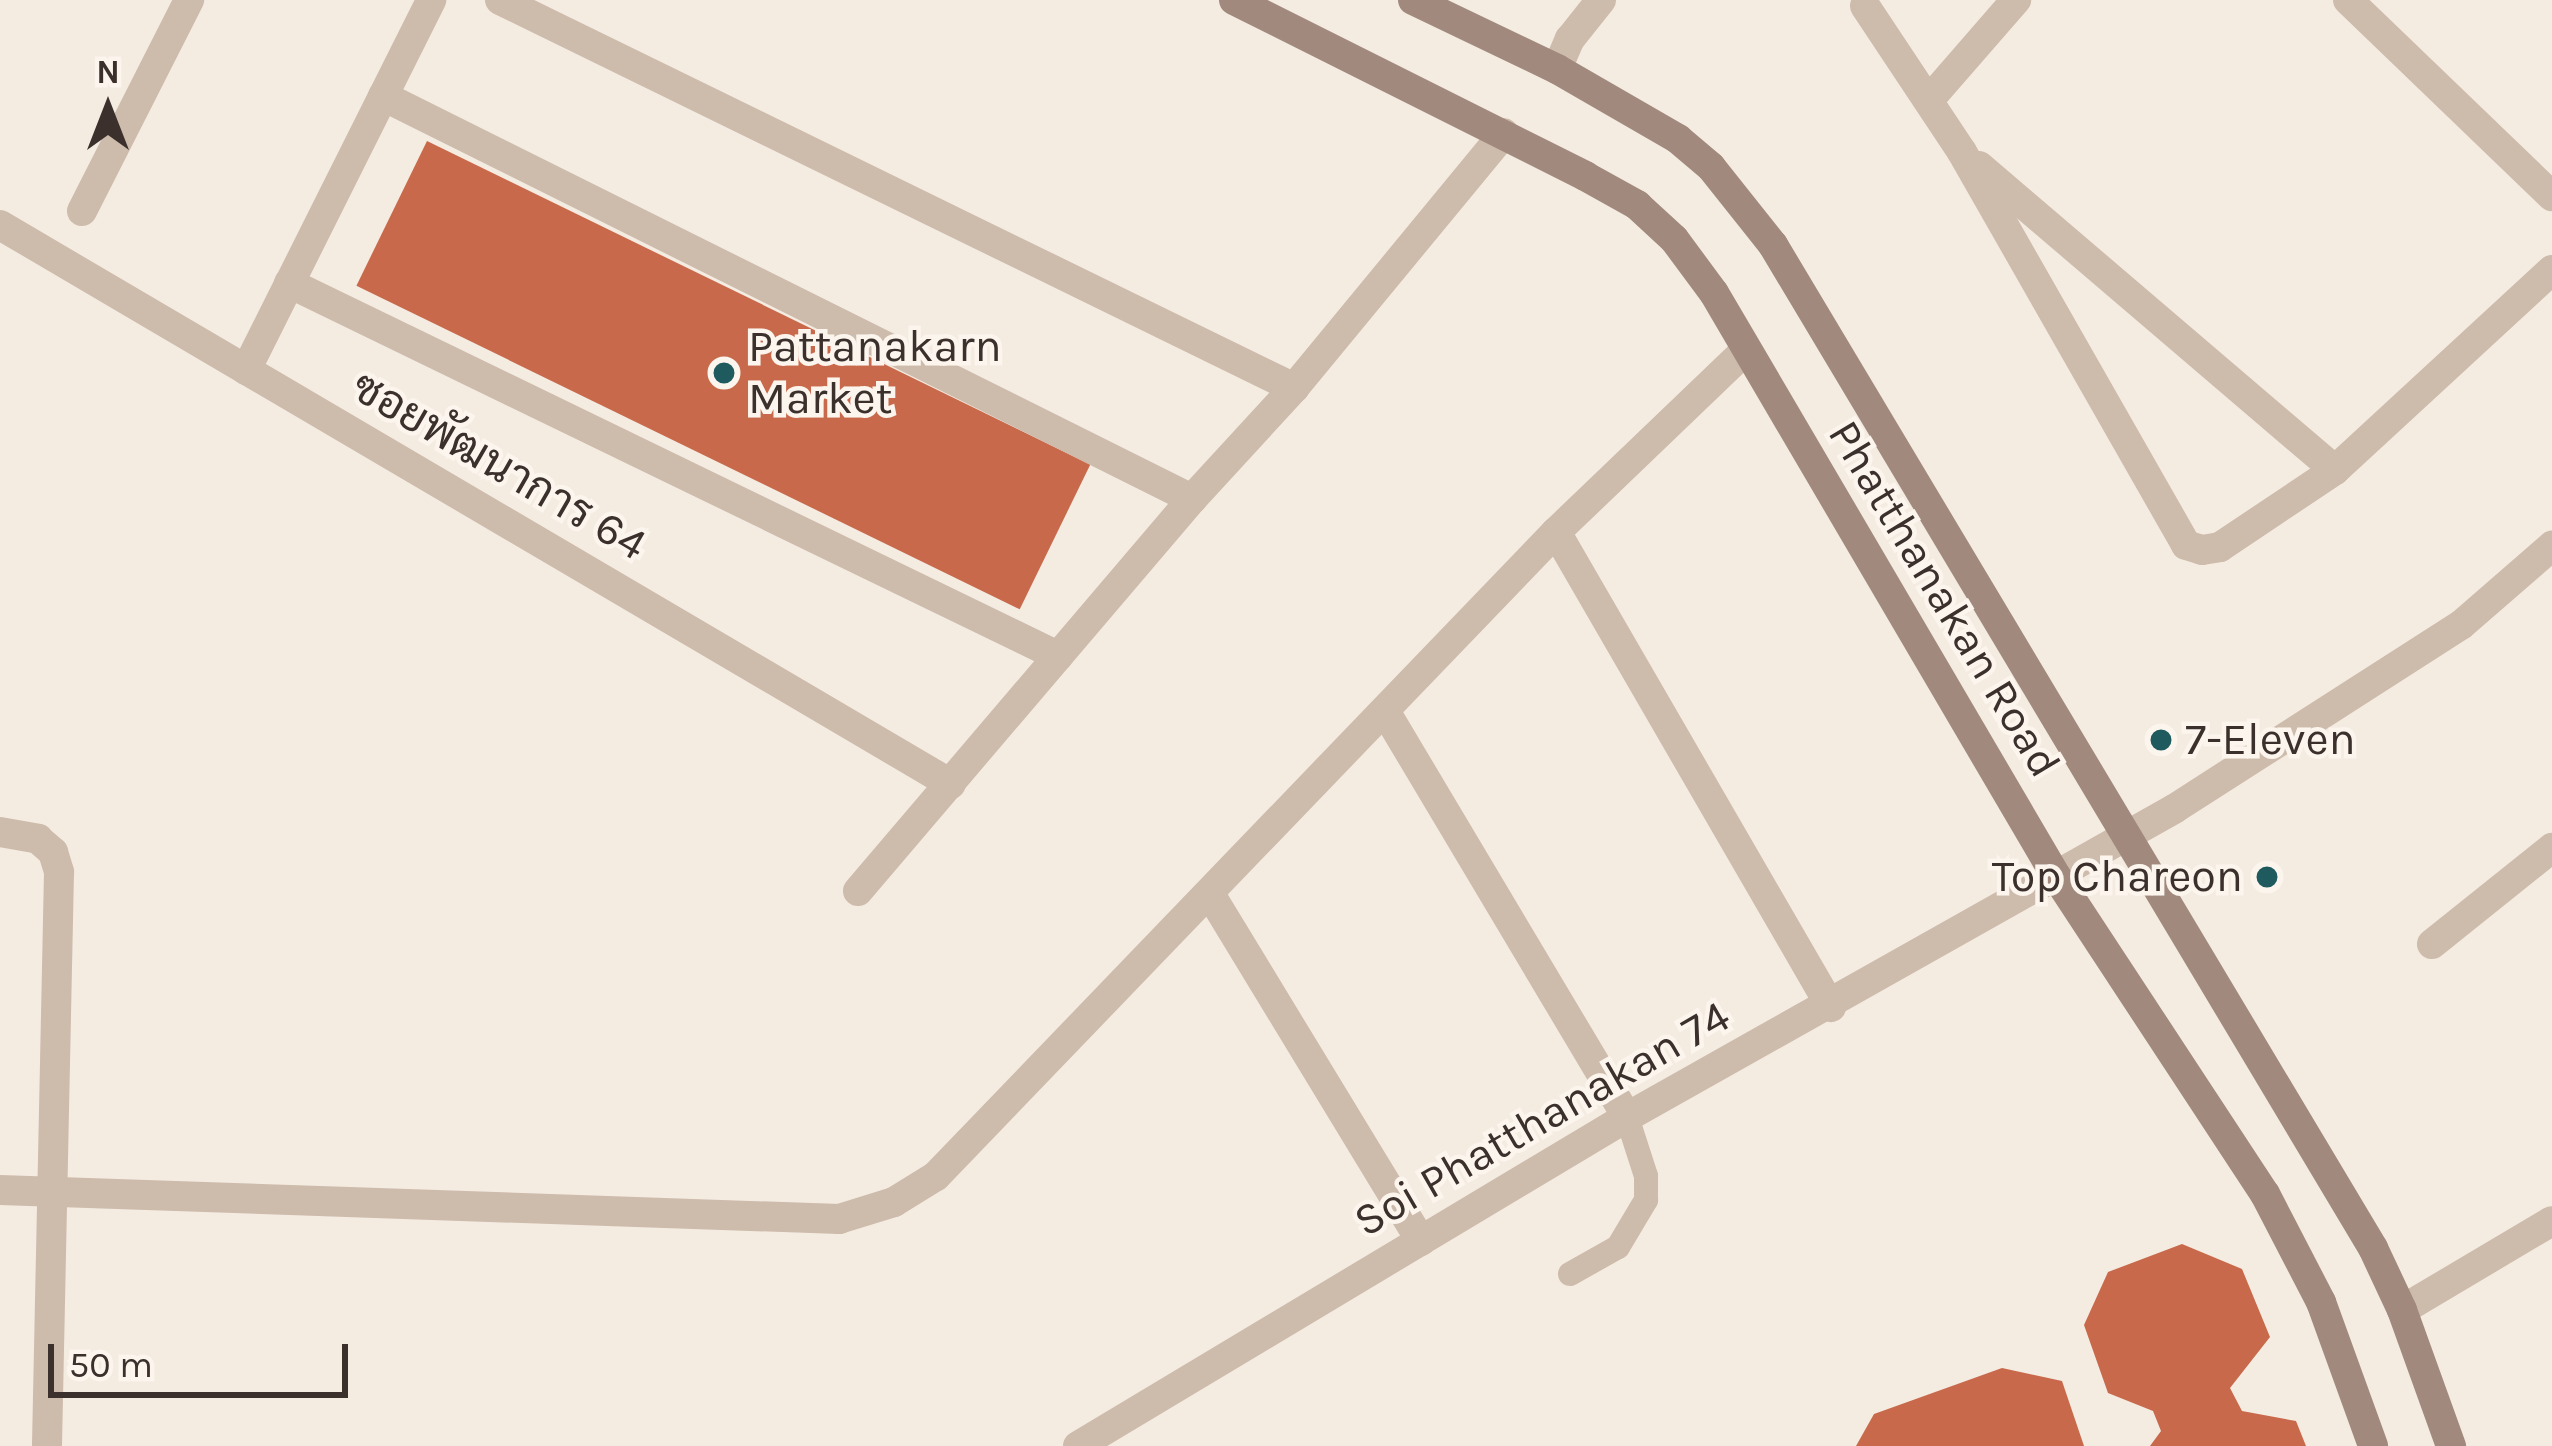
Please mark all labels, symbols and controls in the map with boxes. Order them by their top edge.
north arrow [48,48,168,168]
text: N [96,53,120,91]
place label: Pattanakarn Market [748,320,1002,426]
street label: ซอยพัฒนาการ 64 [342,360,656,572]
marker: Pattanakarn Market [711,360,737,386]
street label: Phatthanakan Road [1816,411,2072,787]
place label: 7-Eleven [2185,713,2356,767]
marker: 7-Eleven [2148,727,2174,753]
place label: Top Chareon [1992,850,2243,904]
marker: Top Chareon [2254,864,2280,890]
street label: Soi Phatthanakan 74 [1345,989,1739,1249]
scale bar [54,1320,354,1394]
text: 50 m [69,1344,153,1386]

